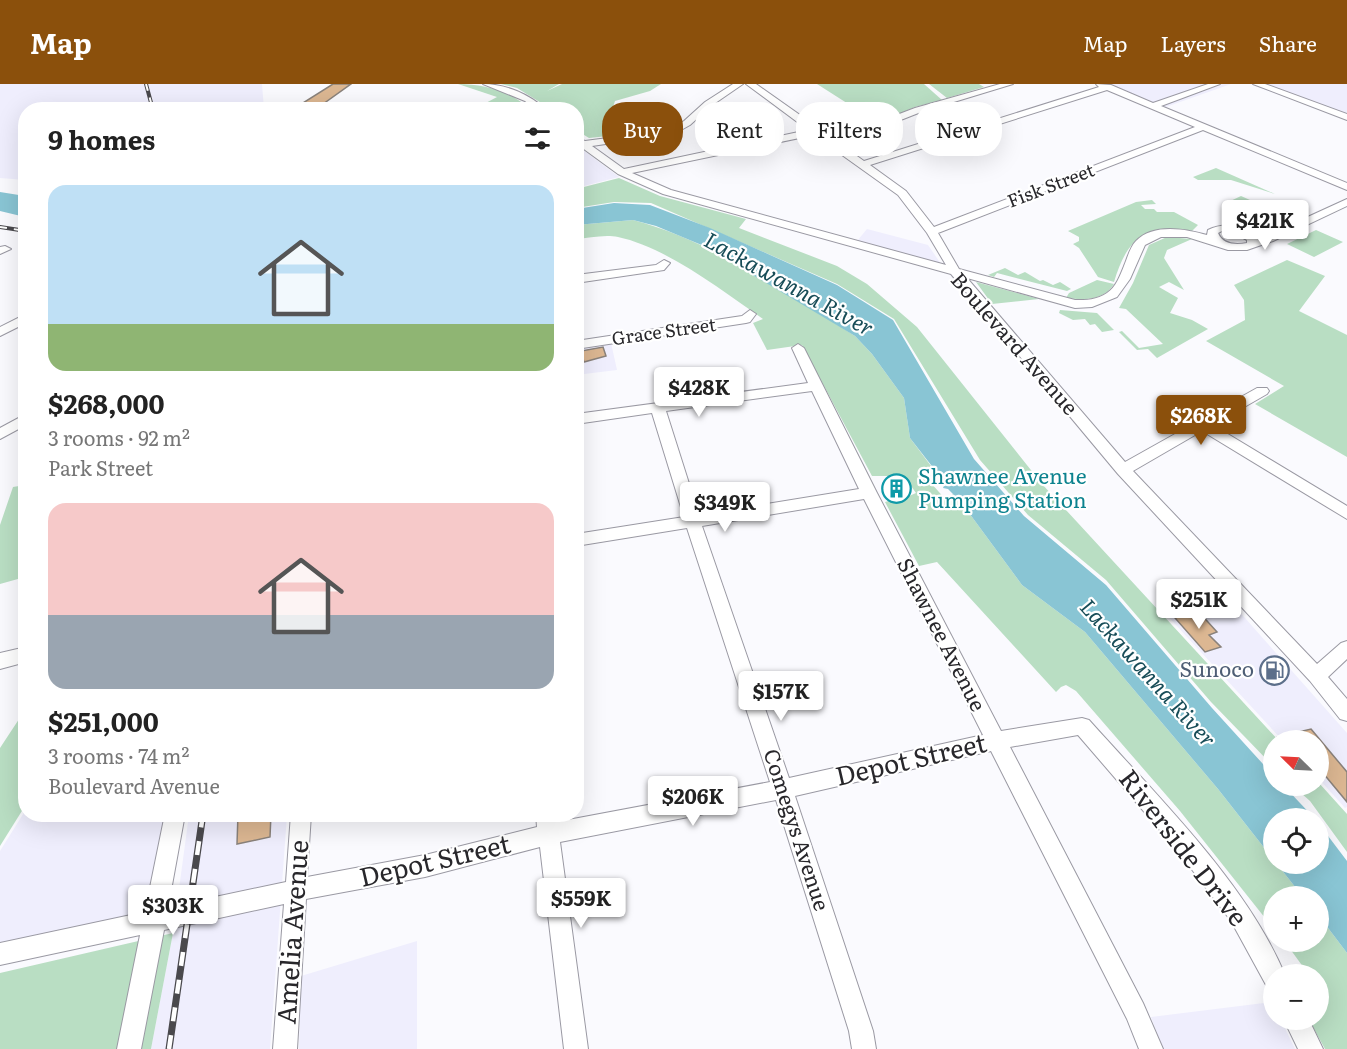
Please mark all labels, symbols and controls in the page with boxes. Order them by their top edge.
text: Map [30,21,92,63]
text: Map [1083,27,1128,58]
text: Layers [1161,27,1226,58]
text: Share [1259,27,1317,58]
chip: Buy [602,102,683,156]
chip: Rent [695,102,784,156]
chip: Filters [796,102,903,156]
chip: New [915,102,1002,156]
text: 9 homes [48,119,155,158]
icon: filters [521,122,554,155]
street label: Fisk Street [1003,155,1099,214]
pin: $421K [1223,200,1307,251]
text: $421K [1236,204,1294,234]
water label: Lackawanna River [699,222,881,343]
icon: home [247,224,355,332]
street label: Boulevard Avenue [945,264,1087,421]
street label: Grace Street [610,310,718,351]
pin: $428K [657,367,741,418]
text: $428K [668,371,730,401]
text: $268,000 [48,383,164,422]
pin: $268K [1159,395,1243,446]
text: $268K [1170,399,1232,429]
text: 3 rooms · 92 m² [48,422,190,452]
text: Park Street [48,452,153,482]
place label: Shawnee Avenue Pumping Station [918,459,1087,514]
building icon: Shawnee Avenue Pumping Station [881,473,913,505]
pin: $349K [683,482,767,533]
text: $349K [694,486,756,516]
icon: home [247,542,355,650]
street label: Shawnee Avenue [891,552,995,716]
pin: $251K [1157,579,1241,630]
text: $251K [1170,583,1228,613]
water label: Lackawanna River [1073,591,1225,753]
place label: Sunoco [1180,652,1254,683]
fuel station icon: Sunoco [1259,654,1291,686]
pin: $157K [739,671,823,722]
text: $157K [752,675,810,705]
text: $251,000 [48,701,159,740]
street label: Depot Street [831,721,990,794]
north arrow [1263,730,1329,796]
map controls [1263,730,1329,1030]
text: 3 rooms · 74 m² [48,740,189,770]
street label: Comegys Avenue [758,744,839,914]
street label: Riverside Drive [1111,760,1259,933]
text: Boulevard Avenue [48,770,220,800]
pin: $206K [651,776,735,827]
text: $206K [662,780,724,810]
button: locate [1263,808,1329,874]
street label: Depot Street [355,822,514,895]
street label: Amelia Avenue [265,838,316,1025]
pin: $559K [539,878,623,929]
text: $559K [551,882,611,912]
pin: $303K [131,885,215,936]
button: + [1263,886,1329,952]
text: $303K [142,889,204,919]
button: − [1263,964,1329,1030]

